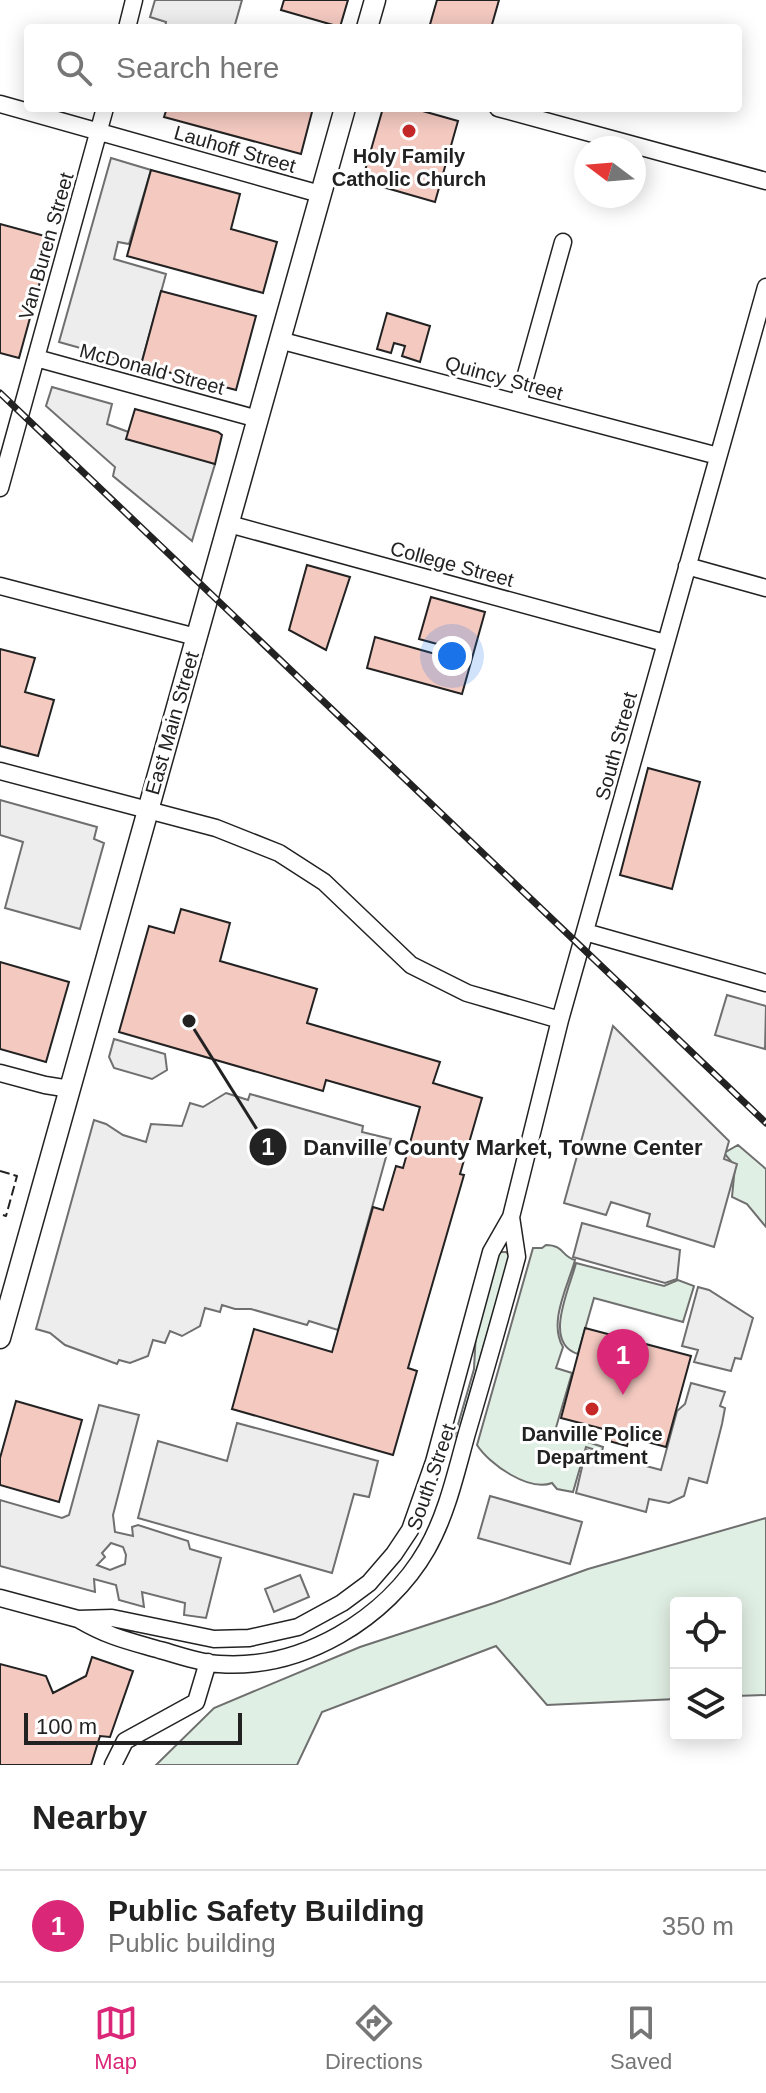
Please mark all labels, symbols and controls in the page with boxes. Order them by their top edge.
search box [24,24,742,112]
icon: search [52,46,96,90]
text: Search here [116,51,279,84]
street label: Lauhoff Street [172,121,299,177]
marker: Holy Family Catholic Church [400,122,418,140]
north arrow [574,136,646,208]
place label: Holy Family Catholic Church [332,145,486,190]
street label: Van Buren Street [14,170,78,322]
street label: McDonald Street [77,339,227,399]
street label: Quincy Street [443,352,566,404]
street label: College Street [388,537,516,591]
your location [432,636,472,676]
street label: East Main Street [141,648,203,797]
street label: South Street [591,689,641,803]
callout: Danville County Market, Towne Center [248,1124,719,1170]
text: 1 [261,1133,275,1160]
text: Danville County Market, Towne Center [303,1135,703,1160]
pin: 1 [597,1329,649,1395]
marker: Danville Police Department [583,1400,601,1418]
street label: South Street [402,1420,460,1533]
place label: Danville Police Department [521,1423,663,1468]
map controls [670,1597,742,1741]
button: locate [670,1597,742,1669]
button: layers [670,1669,742,1741]
scale bar [24,1709,242,1745]
text: 100 m [36,1714,97,1739]
text: Nearby [32,1798,147,1836]
text: Public Safety Building [108,1894,425,1927]
text: 1 [51,1911,65,1941]
text: 350 m [662,1911,734,1941]
text: Public building [108,1928,276,1958]
tab: Map [94,2001,138,2075]
tab: Directions [325,2001,423,2075]
tab: Saved [610,2001,672,2075]

